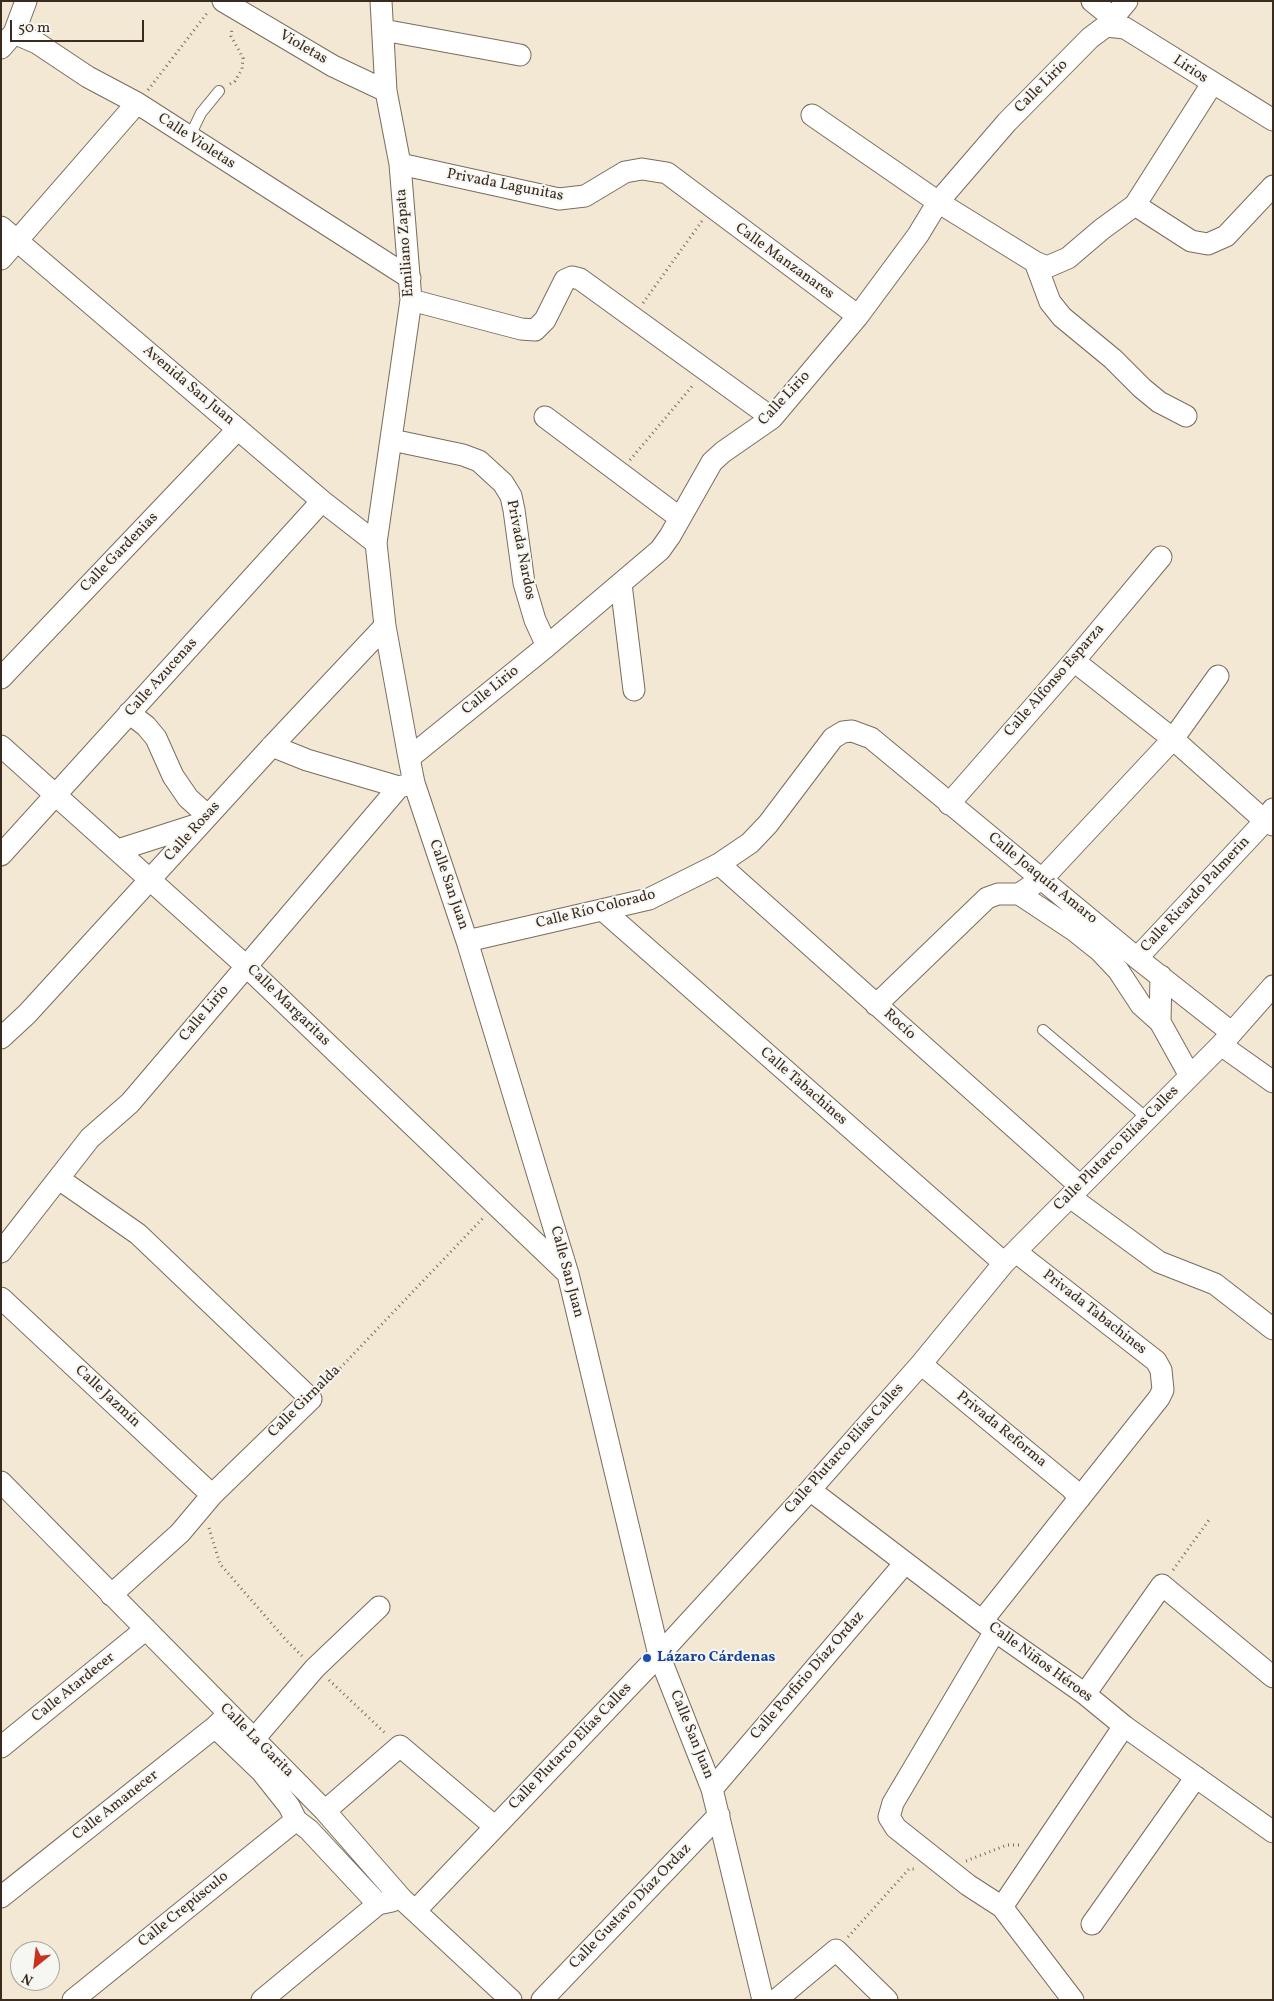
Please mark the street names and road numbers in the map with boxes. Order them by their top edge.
street label: Violetas [276,27,330,69]
street label: Lirios [1169,52,1211,88]
street label: Calle Lirio [1012,57,1072,117]
street label: Calle Violetas [154,110,238,174]
street label: Privada Lagunitas [445,166,565,206]
street label: Emiliano Zapata [393,188,419,298]
street label: Calle Manzanares [731,220,837,304]
street label: Avenida San Juan [138,342,238,430]
street label: Calle Lirio [755,368,815,430]
street label: Privada Nardos [501,498,539,602]
street label: Calle Gardenias [77,509,163,597]
street label: Calle Alfonso Esparza [1001,621,1109,741]
street label: Calle Azucenas [122,635,202,721]
street label: Calle Lirio [459,663,523,719]
street label: Calle Rosas [161,798,225,866]
street label: Calle Joaquín Amaro [984,829,1100,929]
street label: Calle Ricardo Palmerin [1138,833,1254,957]
street label: Calle San Juan [424,838,472,932]
street label: Calle Río Colorado [534,886,658,934]
street label: Calle Margaritas [242,962,334,1050]
street label: Calle Lirio [176,982,234,1046]
street label: Rocío [879,1006,919,1044]
street label: Calle Tabachines [756,1044,850,1130]
street label: Calle Plutarco Elías Calles [1051,1083,1183,1215]
street label: Calle San Juan [545,1224,587,1320]
street label: Privada Tabachines [1038,1267,1150,1359]
street label: Calle Jazmín [71,1362,143,1432]
street label: Calle Girnalda [265,1362,345,1442]
street label: Calle Plutarco Elías Calles [782,1380,908,1518]
street label: Privada Reforma [952,1388,1050,1472]
street label: Calle Porfirio Díaz Ordaz [747,1608,869,1744]
street label: Calle Niños Héroes [984,1619,1096,1707]
street label: Calle Atardecer [29,1649,119,1727]
street label: Calle Plutarco Elías Calles [506,1680,636,1814]
street label: Calle San Juan [665,1688,717,1782]
street label: Calle La Garita [215,1700,297,1782]
street label: Calle Amanecer [70,1767,162,1845]
street label: Calle Gustavo Díaz Ordaz [566,1841,696,1973]
street label: Calle Crepúsculo [135,1868,233,1952]

